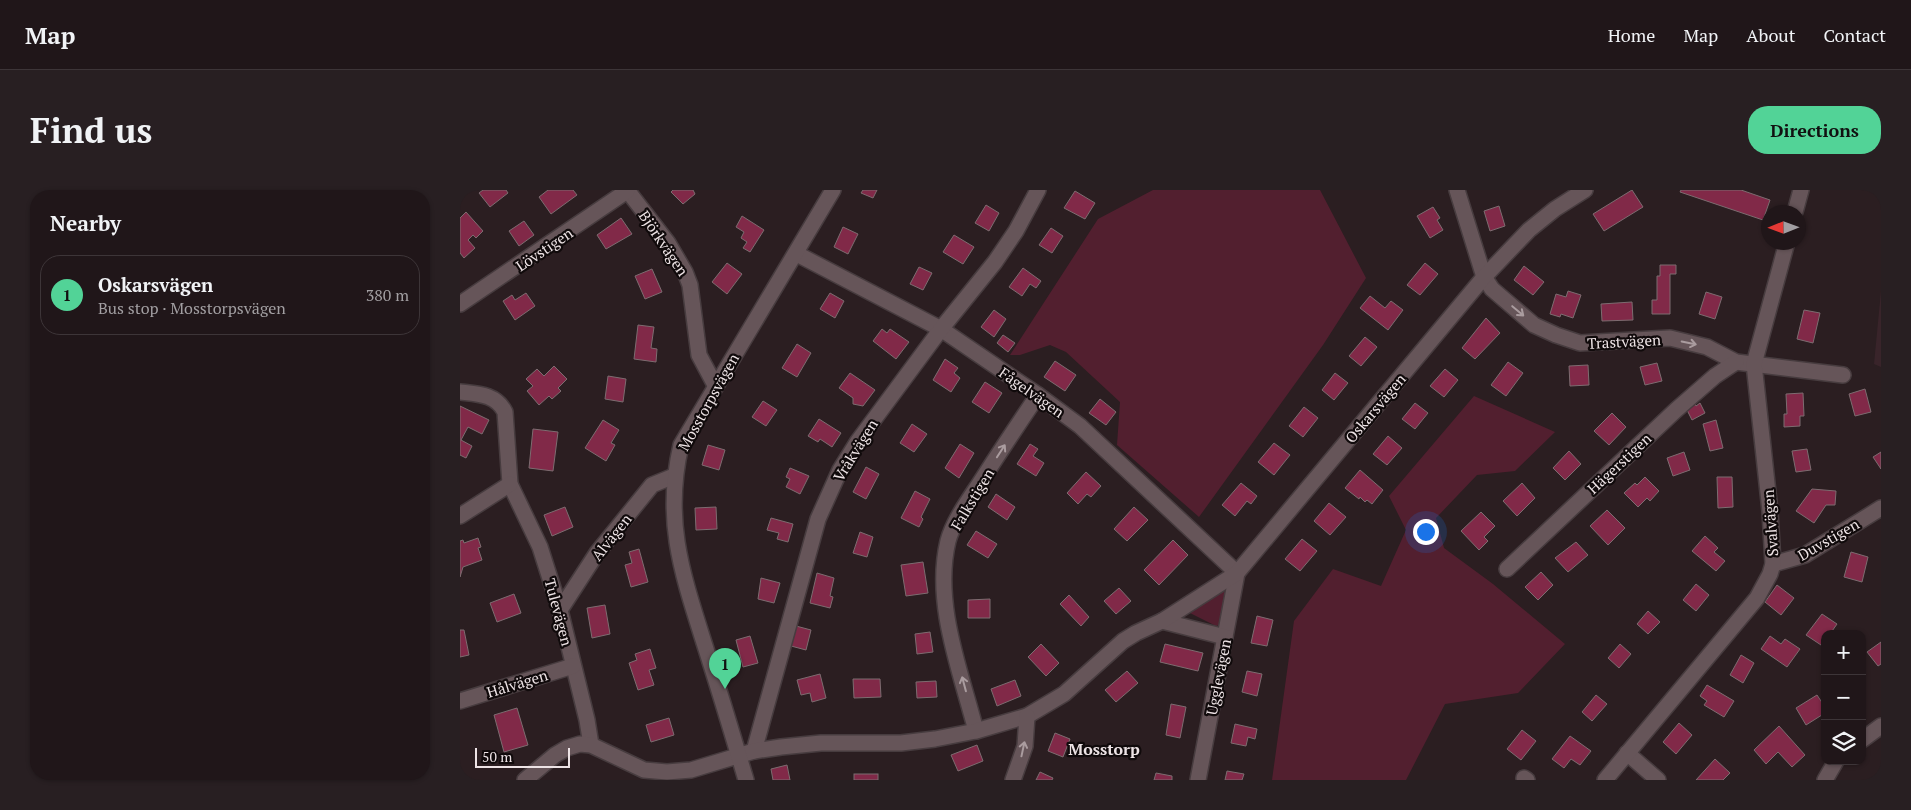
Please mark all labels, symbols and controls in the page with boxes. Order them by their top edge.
text: Map [25,19,75,51]
text: Home [1608,23,1655,47]
text: Map [1683,23,1718,47]
text: About [1746,23,1795,47]
text: Contact [1823,23,1886,47]
button: Directions [1748,106,1881,154]
text: Find us [30,107,152,153]
north arrow [1761,205,1806,250]
street label: Björkvägen [635,206,693,280]
text: Nearby [50,209,121,237]
street label: Lövstigen [512,223,577,275]
text: Oskarsvägen [98,272,213,297]
text: 1 [62,284,72,306]
text: 380 m [366,284,409,306]
text: Bus stop · Mosstorpsvägen [98,297,286,319]
one-way arrow [1512,306,1525,317]
street label: Trastvägen [1587,329,1661,353]
one-way arrow [1681,339,1697,348]
street label: Mosstorpsvägen [673,350,743,454]
street label: Fågelvägen [995,362,1069,422]
street label: Oskarsvägen [1340,369,1410,447]
street label: Vråkvägen [828,415,882,485]
street label: Hägerstigen [1583,428,1655,498]
one-way arrow [996,444,1006,458]
street label: Falkstigen [946,464,998,534]
street label: Svalvägen [1758,489,1782,557]
street label: Alvägen [586,509,636,565]
street label: Duvstigen [1794,513,1862,565]
your location [1413,519,1439,545]
street label: Tulevägen [540,576,578,648]
map controls [1821,630,1866,765]
button: + [1821,630,1866,675]
street label: Ugglevägen [1201,637,1235,717]
pin: 1 [709,648,741,689]
street label: Hålvägen [484,664,550,702]
button: − [1821,675,1866,720]
one-way arrow [959,677,968,693]
button: layers [1821,720,1866,765]
district label: Mosstorp [1068,738,1140,760]
one-way arrow [1019,741,1029,757]
scale bar [475,745,570,768]
text: 50 m [482,747,512,766]

